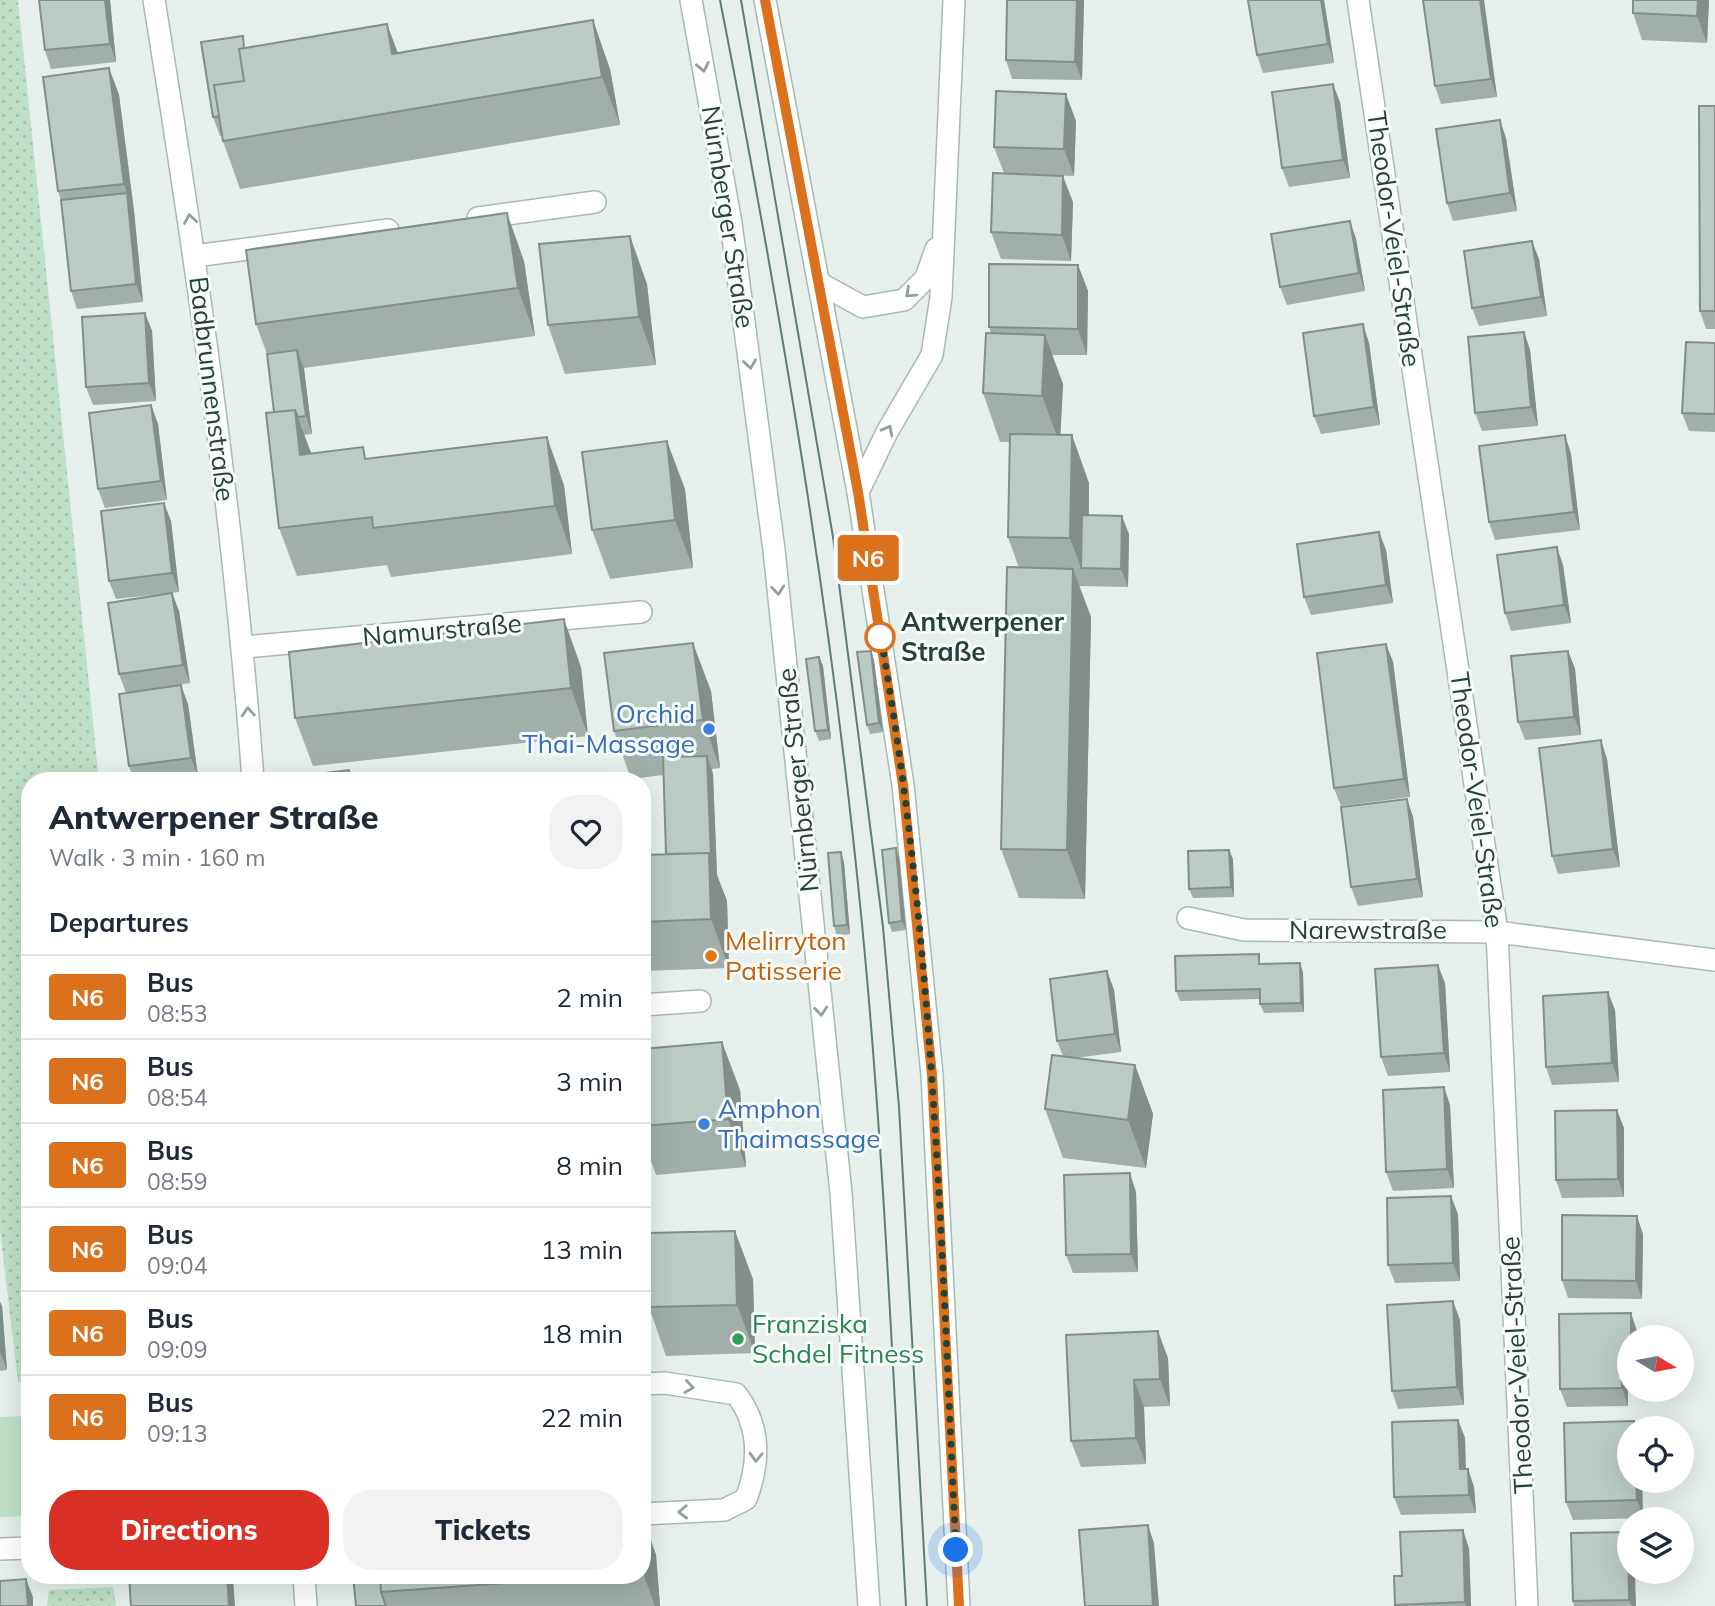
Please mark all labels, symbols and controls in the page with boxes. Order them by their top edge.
one-way arrow [695,61,710,73]
street label: Nürnberger Straße [695,103,762,331]
street label: Theodor-Veiel-Straße [1360,109,1429,369]
one-way arrow [182,213,197,225]
street label: Badbrunnenstraße [182,275,243,503]
one-way arrow [905,285,918,297]
one-way arrow [742,359,757,370]
one-way arrow [880,425,894,438]
line badge: N6 [836,535,900,581]
text: N6 [852,543,884,573]
one-way arrow [771,584,786,596]
place label: Antwerpener Straße [901,605,1065,668]
street label: Namurstraße [361,606,523,653]
marker: Antwerpener Straße [865,622,895,652]
street label: Nürnberger Straße [769,666,826,894]
street label: Theodor-Veiel-Straße [1443,670,1512,930]
place label: Orchid Thai-Massage [522,697,695,760]
one-way arrow [241,707,256,718]
marker: Orchid Thai-Massage [701,721,717,737]
button: heart [549,795,623,869]
text: Antwerpener Straße [49,796,379,837]
text: Walk · 3 min · 160 m [49,843,266,872]
text: Departures [49,906,189,939]
street label: Narewstraße [1289,913,1447,946]
place label: Melirryton Patisserie [725,924,847,987]
marker: Melirryton Patisserie [703,948,719,964]
text: Bus [147,966,193,999]
text: 2 min [556,981,623,1014]
text: N6 [71,982,104,1012]
text: 08:53 [147,999,207,1028]
one-way arrow [814,1006,829,1017]
text: Bus [147,1050,193,1083]
text: 3 min [556,1065,623,1098]
text: N6 [71,1066,104,1096]
text: 08:54 [147,1083,207,1112]
place label: Amphon Thaimassage [718,1092,880,1155]
marker: Amphon Thaimassage [696,1116,712,1132]
text: Bus [147,1134,193,1167]
text: 8 min [556,1149,623,1182]
text: N6 [71,1150,104,1180]
text: 08:59 [147,1167,207,1196]
text: Bus [147,1218,193,1251]
text: 13 min [541,1233,623,1266]
text: N6 [71,1234,104,1264]
street label: Theodor-Veiel-Straße [1493,1235,1540,1495]
text: 09:04 [147,1251,207,1280]
text: Bus [147,1302,193,1335]
place label: Franziska Schdel Fitness [752,1307,924,1370]
text: 18 min [541,1317,623,1350]
text: N6 [71,1318,104,1348]
north arrow [1617,1325,1694,1402]
map controls [1617,1325,1694,1584]
marker: Franziska Schdel Fitness [730,1331,746,1347]
text: 09:09 [147,1335,207,1364]
one-way arrow [683,1379,695,1394]
text: Bus [147,1386,193,1419]
text: 22 min [541,1401,623,1434]
text: N6 [71,1402,104,1432]
button: locate [1617,1416,1694,1493]
text: 09:13 [147,1419,207,1448]
one-way arrow [748,1451,763,1462]
button: Directions [49,1490,329,1570]
button: Tickets [343,1490,623,1570]
one-way arrow [677,1504,688,1519]
button: layers [1617,1507,1694,1584]
your location [938,1532,973,1567]

